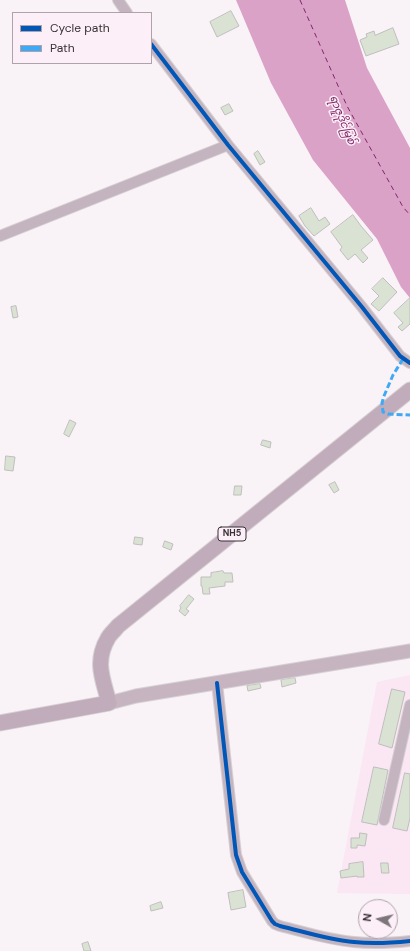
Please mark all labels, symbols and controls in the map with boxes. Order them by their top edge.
legend [12,12,152,64]
text: Cycle path [50,20,110,36]
text: Path [50,40,75,56]
water label: ရာဇူဒိုင်မြစ် [326,94,358,146]
road number: NH5 [218,527,246,541]
north arrow [358,899,398,939]
text: N [360,913,375,922]

